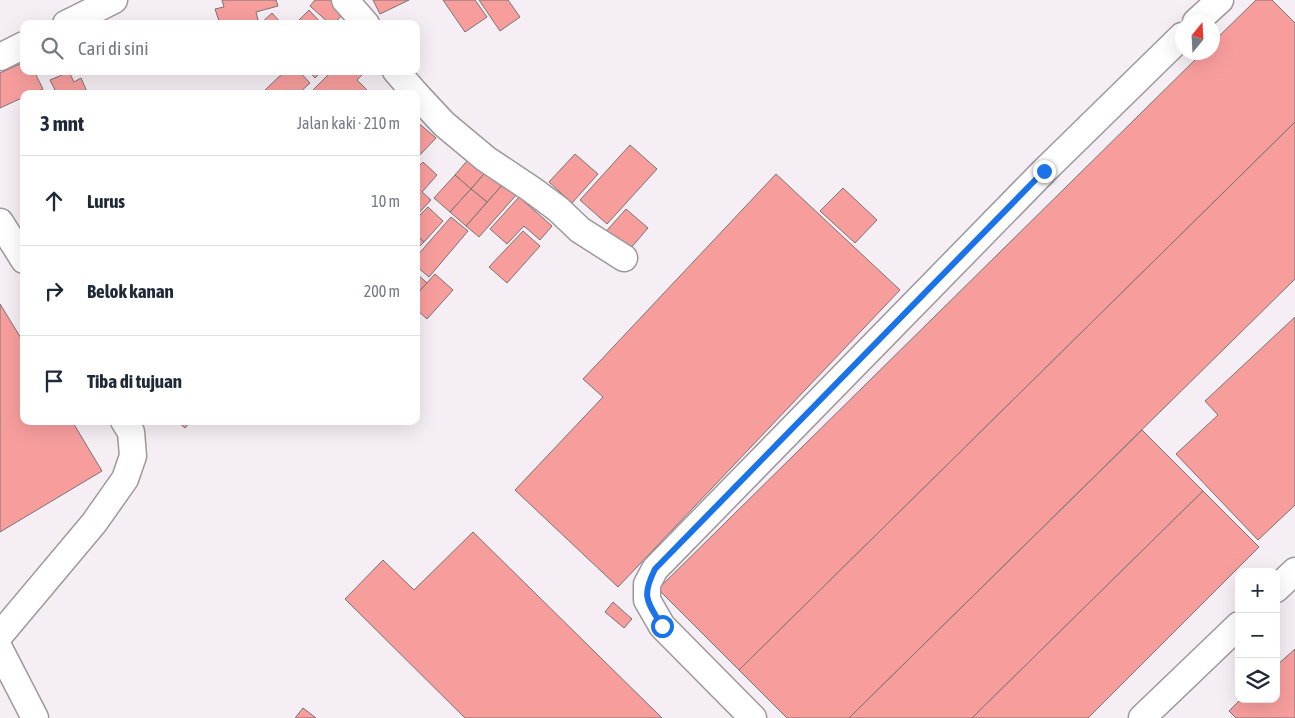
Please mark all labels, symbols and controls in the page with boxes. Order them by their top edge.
north arrow [1175,15,1220,60]
search box [20,20,420,75]
icon: search [38,34,66,62]
text: Cari di sini [78,37,149,59]
text: 3 mnt [40,111,84,135]
text: Jalan kaki · 210 m [297,114,400,132]
route end [1033,160,1056,183]
icon: ahead [40,187,68,215]
text: Lurus [87,190,125,212]
text: 10 m [371,192,400,210]
icon: right [40,277,68,305]
text: Belok kanan [87,280,174,302]
text: 200 m [364,282,400,300]
icon: arrive [40,367,68,395]
text: Tiba di tujuan [87,370,182,392]
map controls [1235,568,1280,703]
button: + [1235,568,1280,613]
button: − [1235,613,1280,658]
route start [651,615,674,638]
button: layers [1235,658,1280,703]

